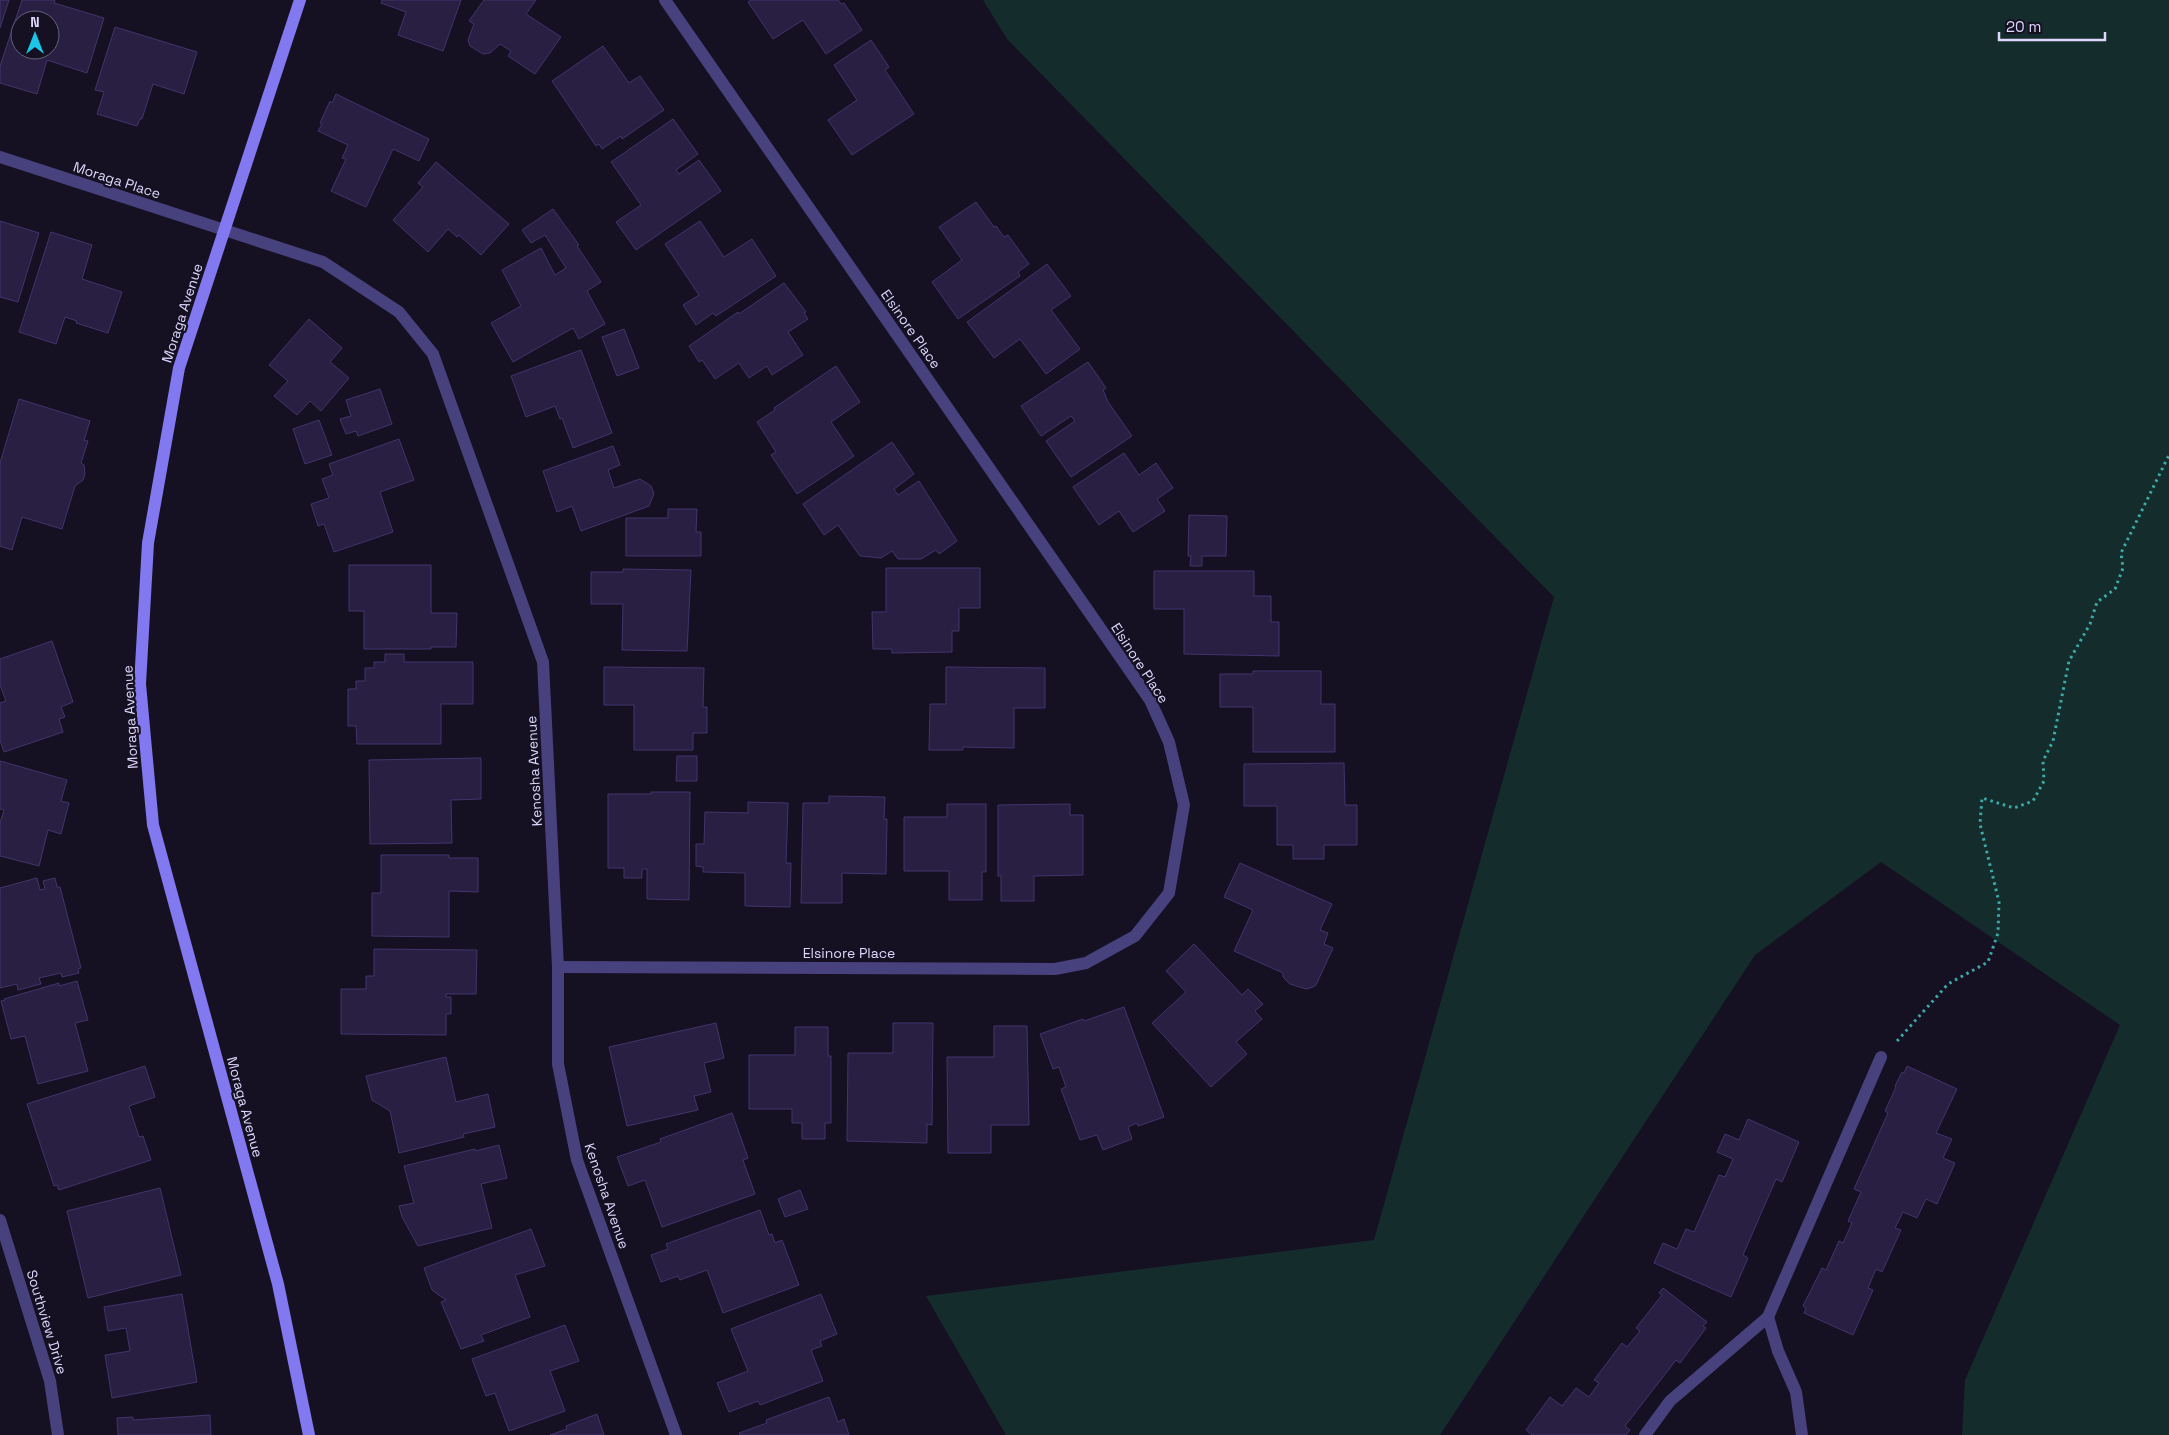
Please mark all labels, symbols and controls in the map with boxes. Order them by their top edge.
north arrow [10,10,60,60]
scale bar [1999,10,2105,42]
text: N [30,13,40,31]
text: 20 m [2006,17,2041,36]
street label: Moraga Place [71,157,163,203]
street label: Moraga Avenue [157,261,207,365]
street label: Elsinore Place [877,286,945,372]
street label: Elsinore Place [1107,619,1173,707]
street label: Moraga Avenue [118,665,142,769]
street label: Kenosha Avenue [522,715,546,827]
street label: Elsinore Place [803,944,895,962]
street label: Moraga Avenue [223,1055,267,1159]
street label: Kenosha Avenue [580,1141,634,1251]
street label: Southview Drive [23,1268,71,1376]

